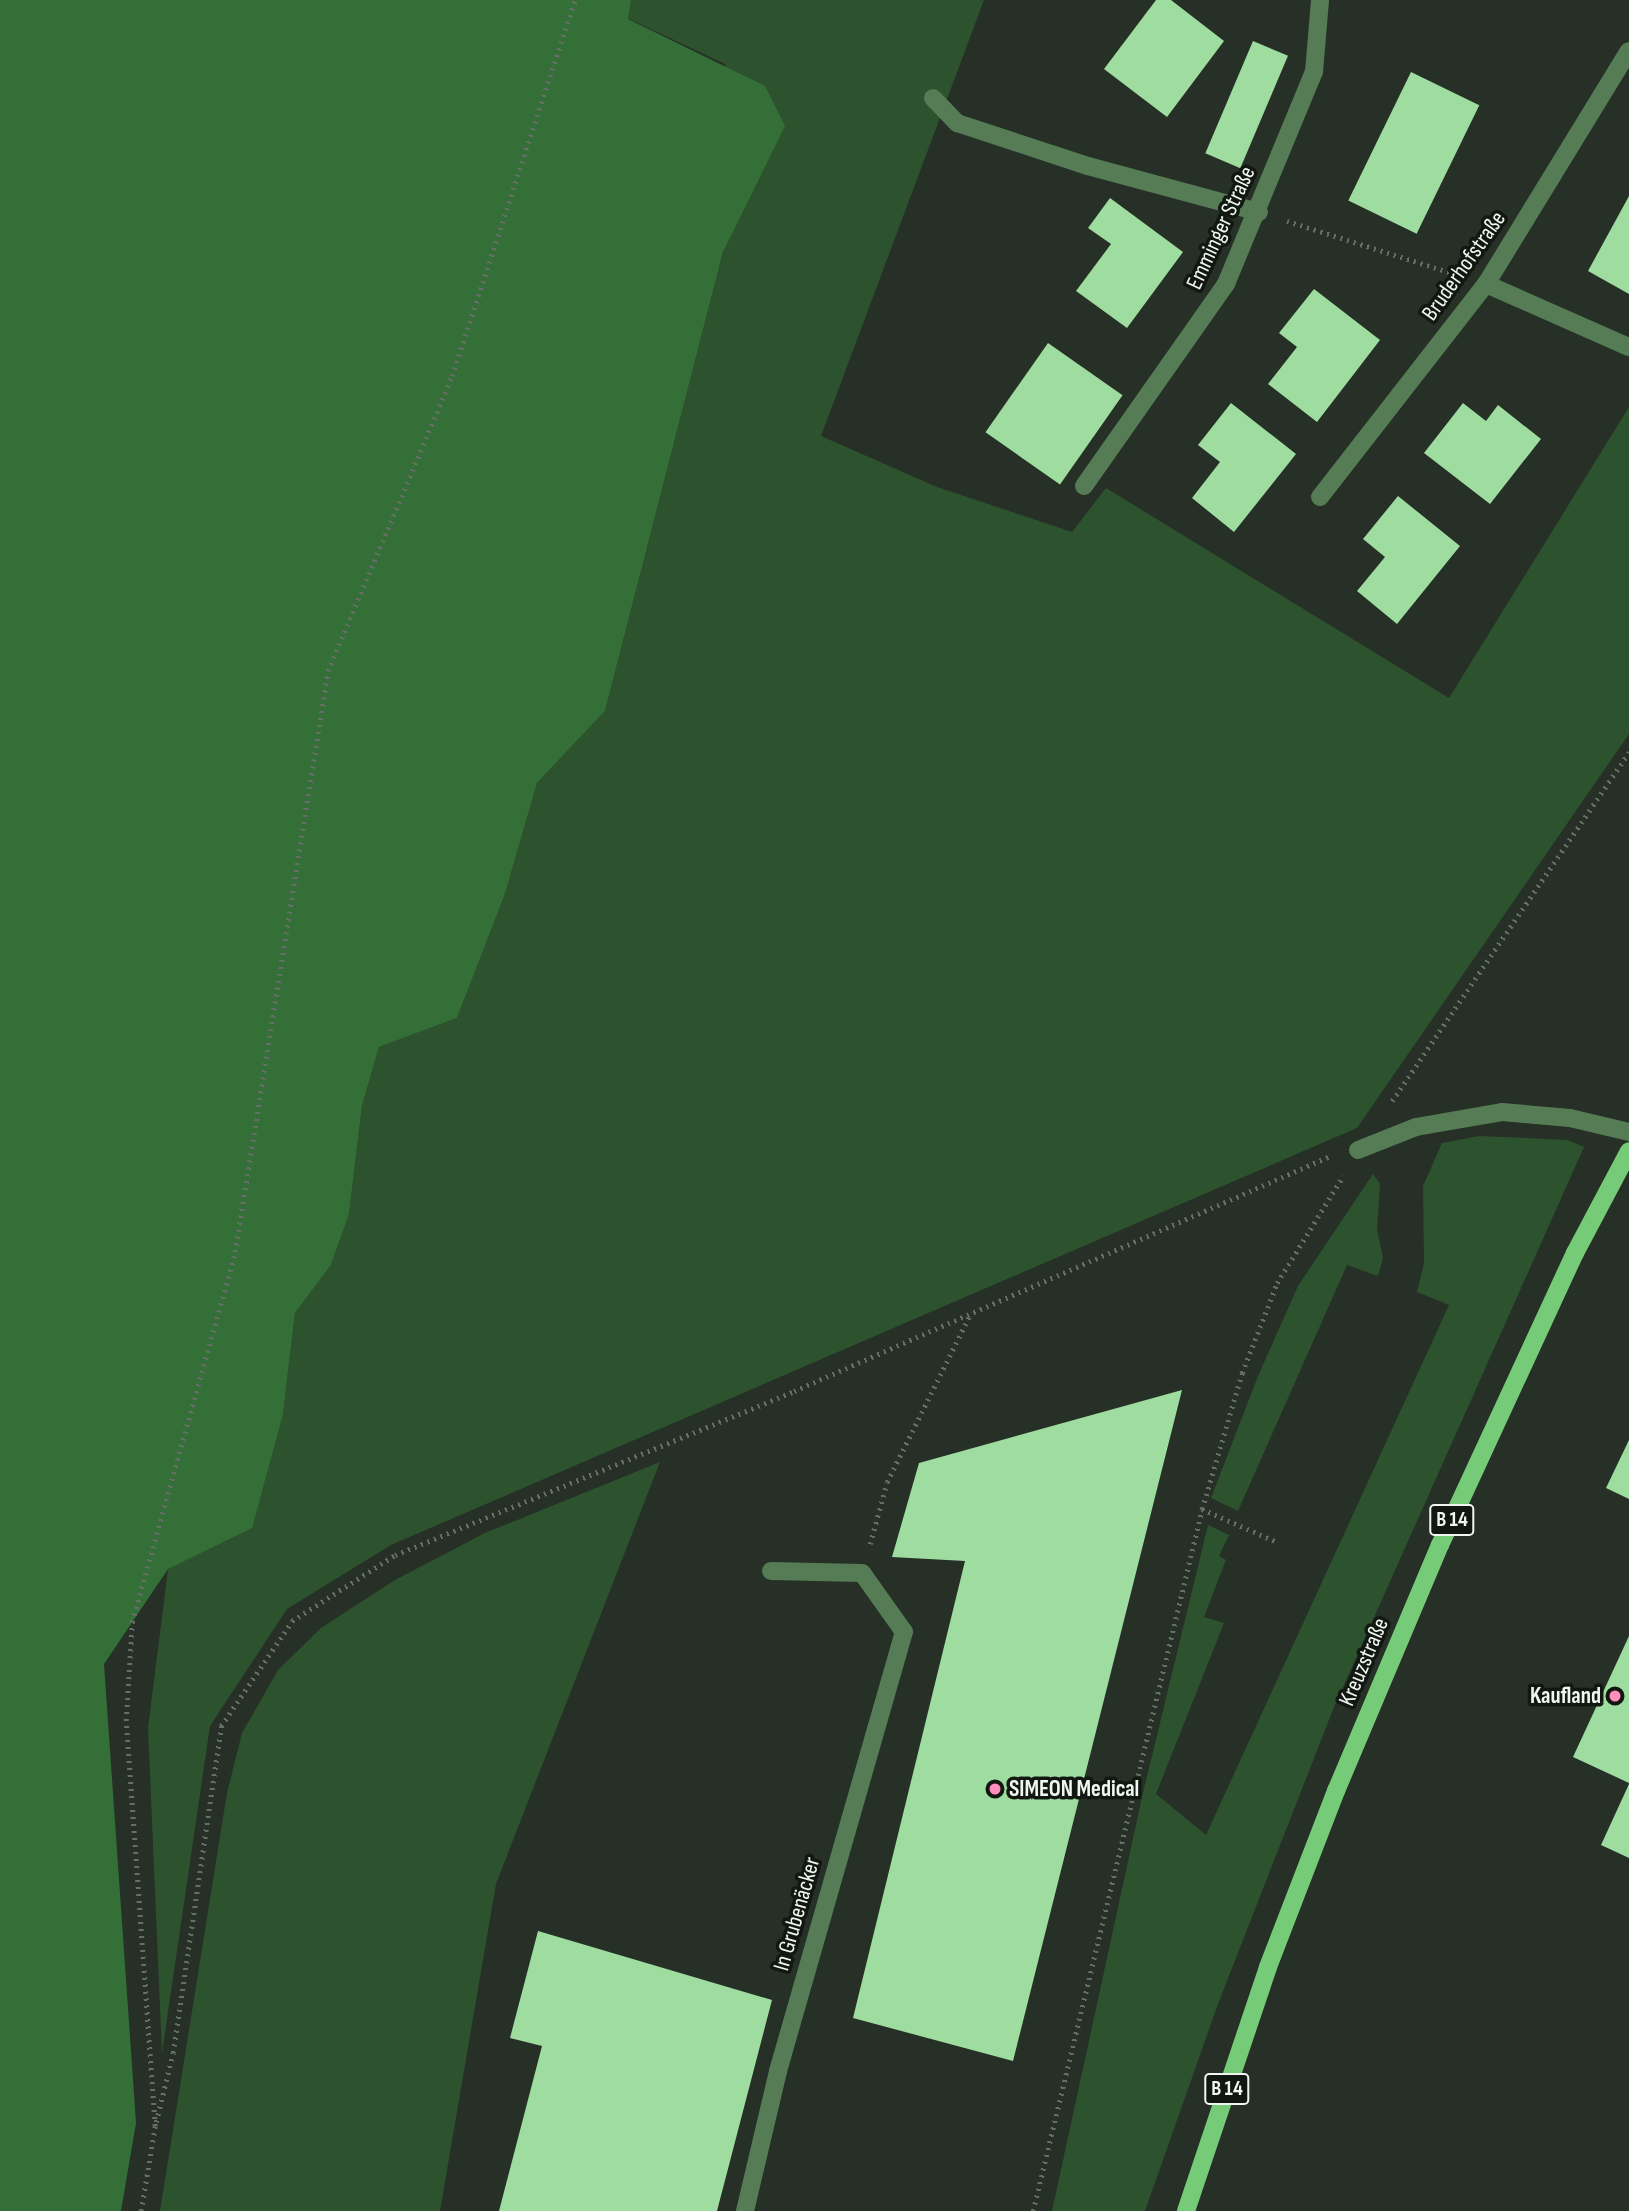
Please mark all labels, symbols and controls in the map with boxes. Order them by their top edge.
street label: Emminger Straße [1180,162,1262,294]
street label: Bruderhofstraße [1416,206,1512,326]
road number: B 14 [1429,1502,1475,1538]
street label: Kreuzstraße [1333,1614,1395,1710]
place label: Kaufland [1530,1682,1601,1710]
marker: Kaufland [1607,1688,1623,1704]
place label: SIMEON Medical [1009,1775,1139,1803]
marker: SIMEON Medical [987,1781,1003,1797]
street label: In Grubenäcker [768,1854,826,1974]
road number: B 14 [1204,2072,1250,2106]

